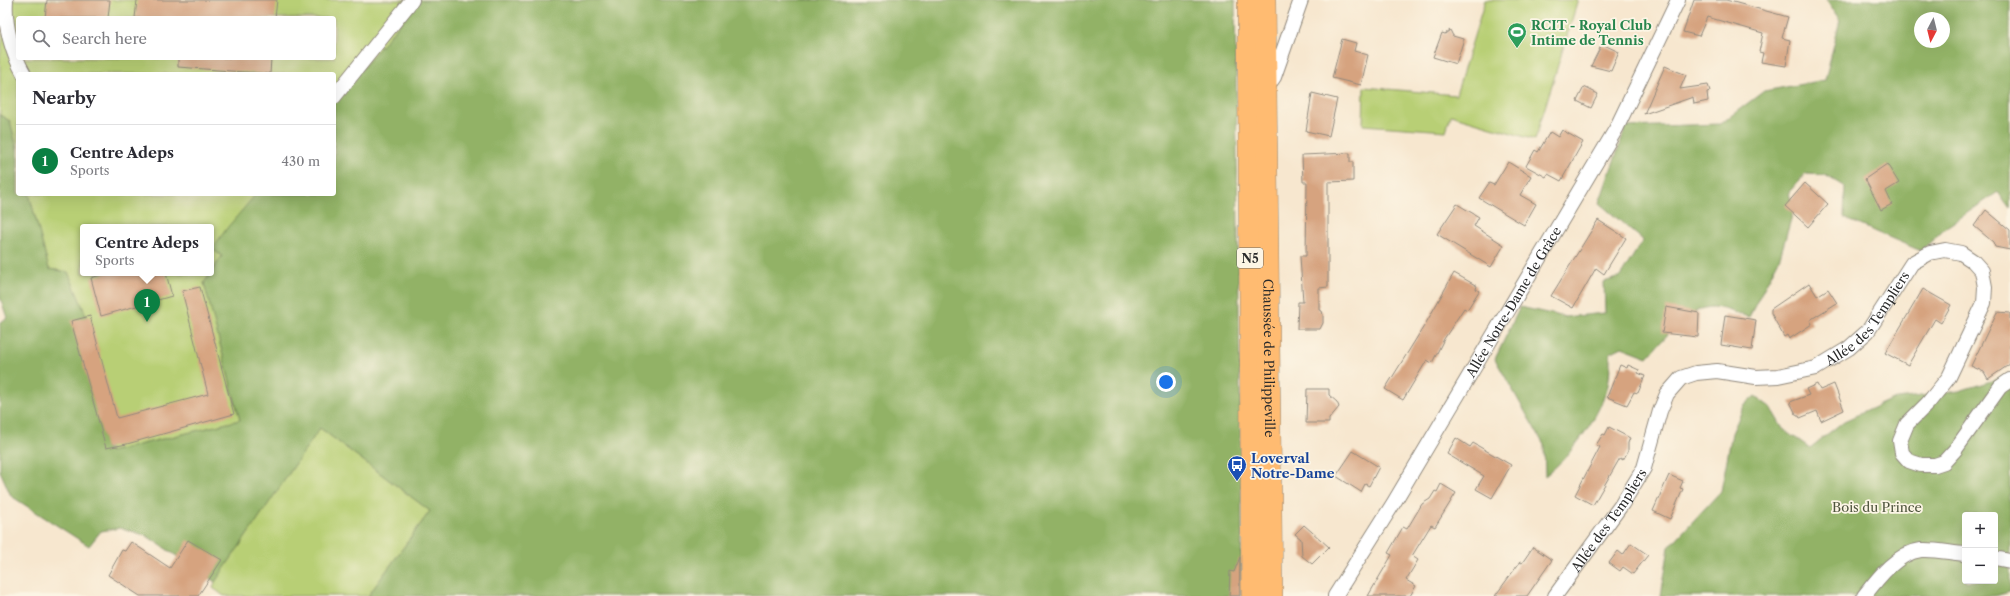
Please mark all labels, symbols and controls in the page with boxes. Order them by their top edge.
north arrow [1914,12,1950,48]
search box [16,16,336,60]
place label: RCIT - Royal Club Intime de Tennis [1531,17,1652,48]
sports icon: RCIT - Royal Club Intime de Tennis [1506,21,1528,49]
icon: search [30,27,52,49]
text: Search here [62,29,147,48]
text: Nearby [32,88,96,108]
text: Centre Adeps [70,143,174,162]
text: 1 [42,153,48,169]
text: 430 m [282,153,320,169]
text: Sports [70,162,109,178]
popup [80,224,214,276]
street label: Allée Notre-Dame de Grâce [1462,224,1564,381]
text: Centre Adeps [95,233,199,252]
road number: N5 [1237,248,1263,268]
text: Sports [95,252,134,268]
street label: Allée des Templiers [1821,268,1913,369]
street label: Chaussée de Philippeville [1260,279,1278,437]
pin: 1 [134,289,160,322]
your location [1156,372,1176,392]
place label: Loverval Notre-Dame [1251,450,1335,481]
bus stop icon: Loverval Notre-Dame [1226,454,1248,482]
street label: Allée des Templiers [1567,465,1650,575]
park label: Bois du Prince [1832,499,1922,515]
map controls [1962,512,1998,584]
button: + [1962,512,1998,548]
button: − [1962,548,1998,584]

